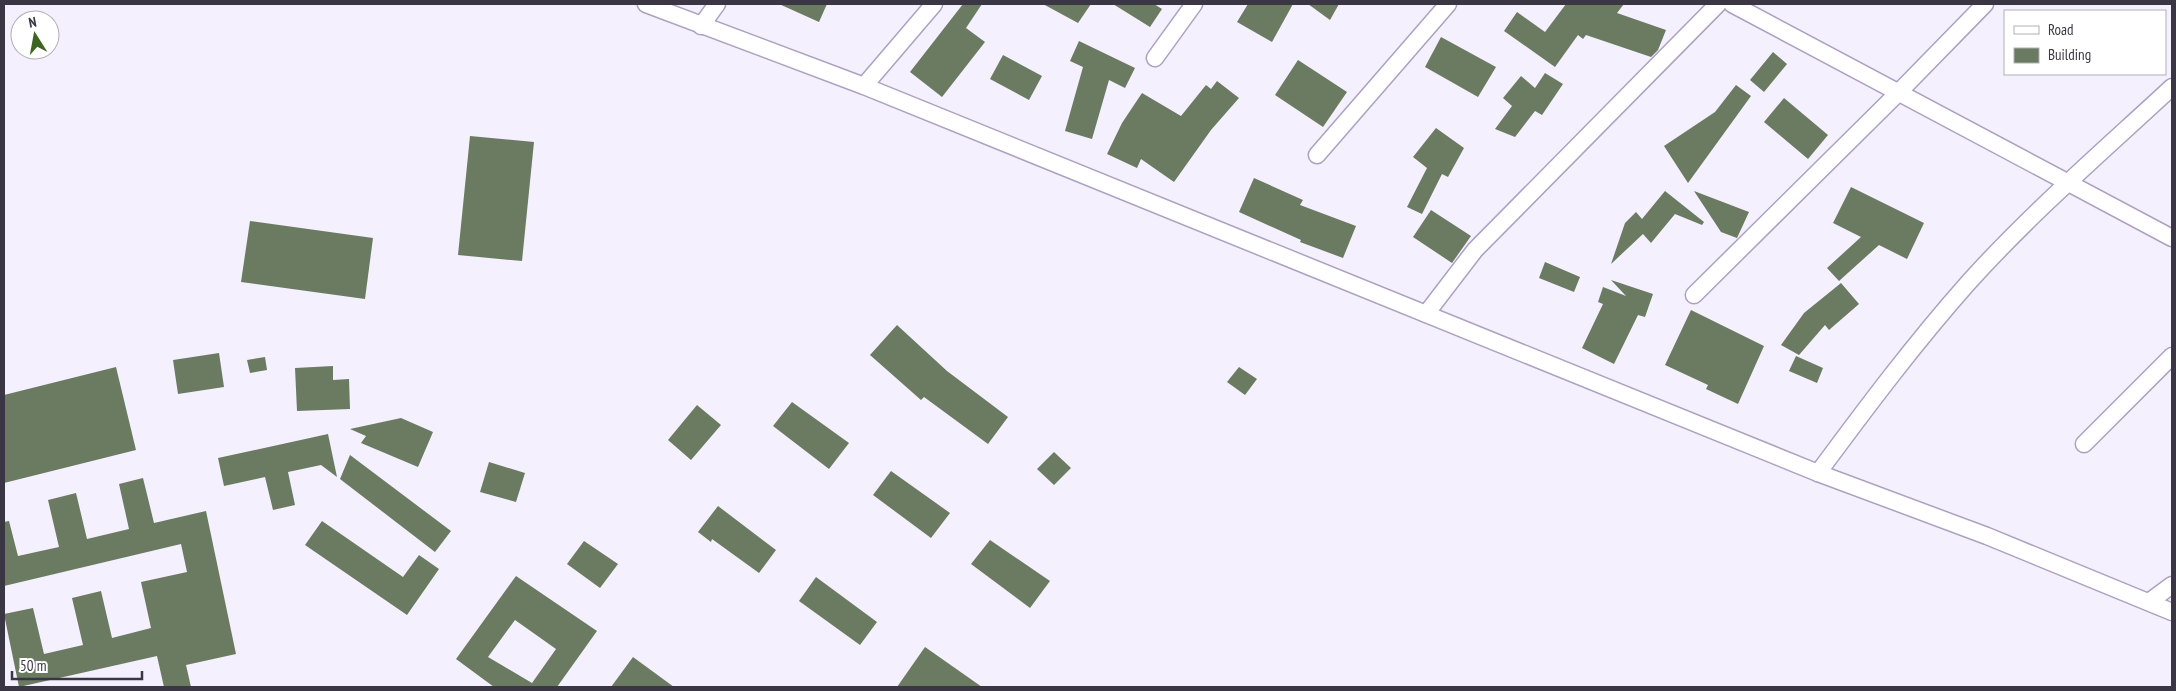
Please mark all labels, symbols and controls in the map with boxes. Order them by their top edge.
north arrow [10,10,60,60]
legend [2004,10,2166,75]
text: N [27,13,38,32]
text: Road [2048,20,2074,39]
text: Building [2048,45,2091,64]
scale bar [12,648,142,680]
text: 50 m [20,656,46,675]

